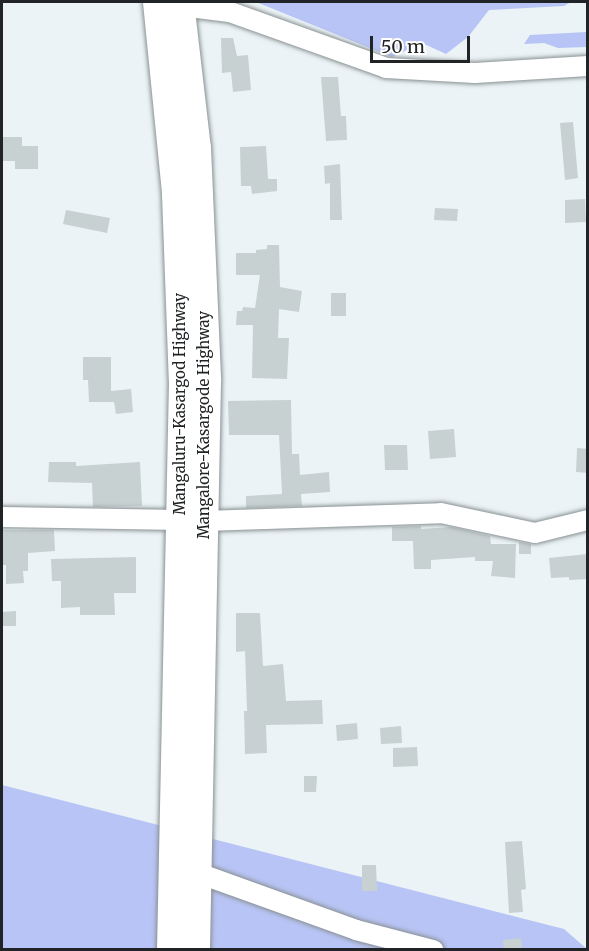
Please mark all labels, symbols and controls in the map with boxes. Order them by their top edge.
scale bar [373,24,474,62]
text: 50 m [381,35,425,58]
street label: Mangaluru-Kasargod Highway [171,293,189,515]
street label: Mangalore-Kasargode Highway [195,311,213,539]

